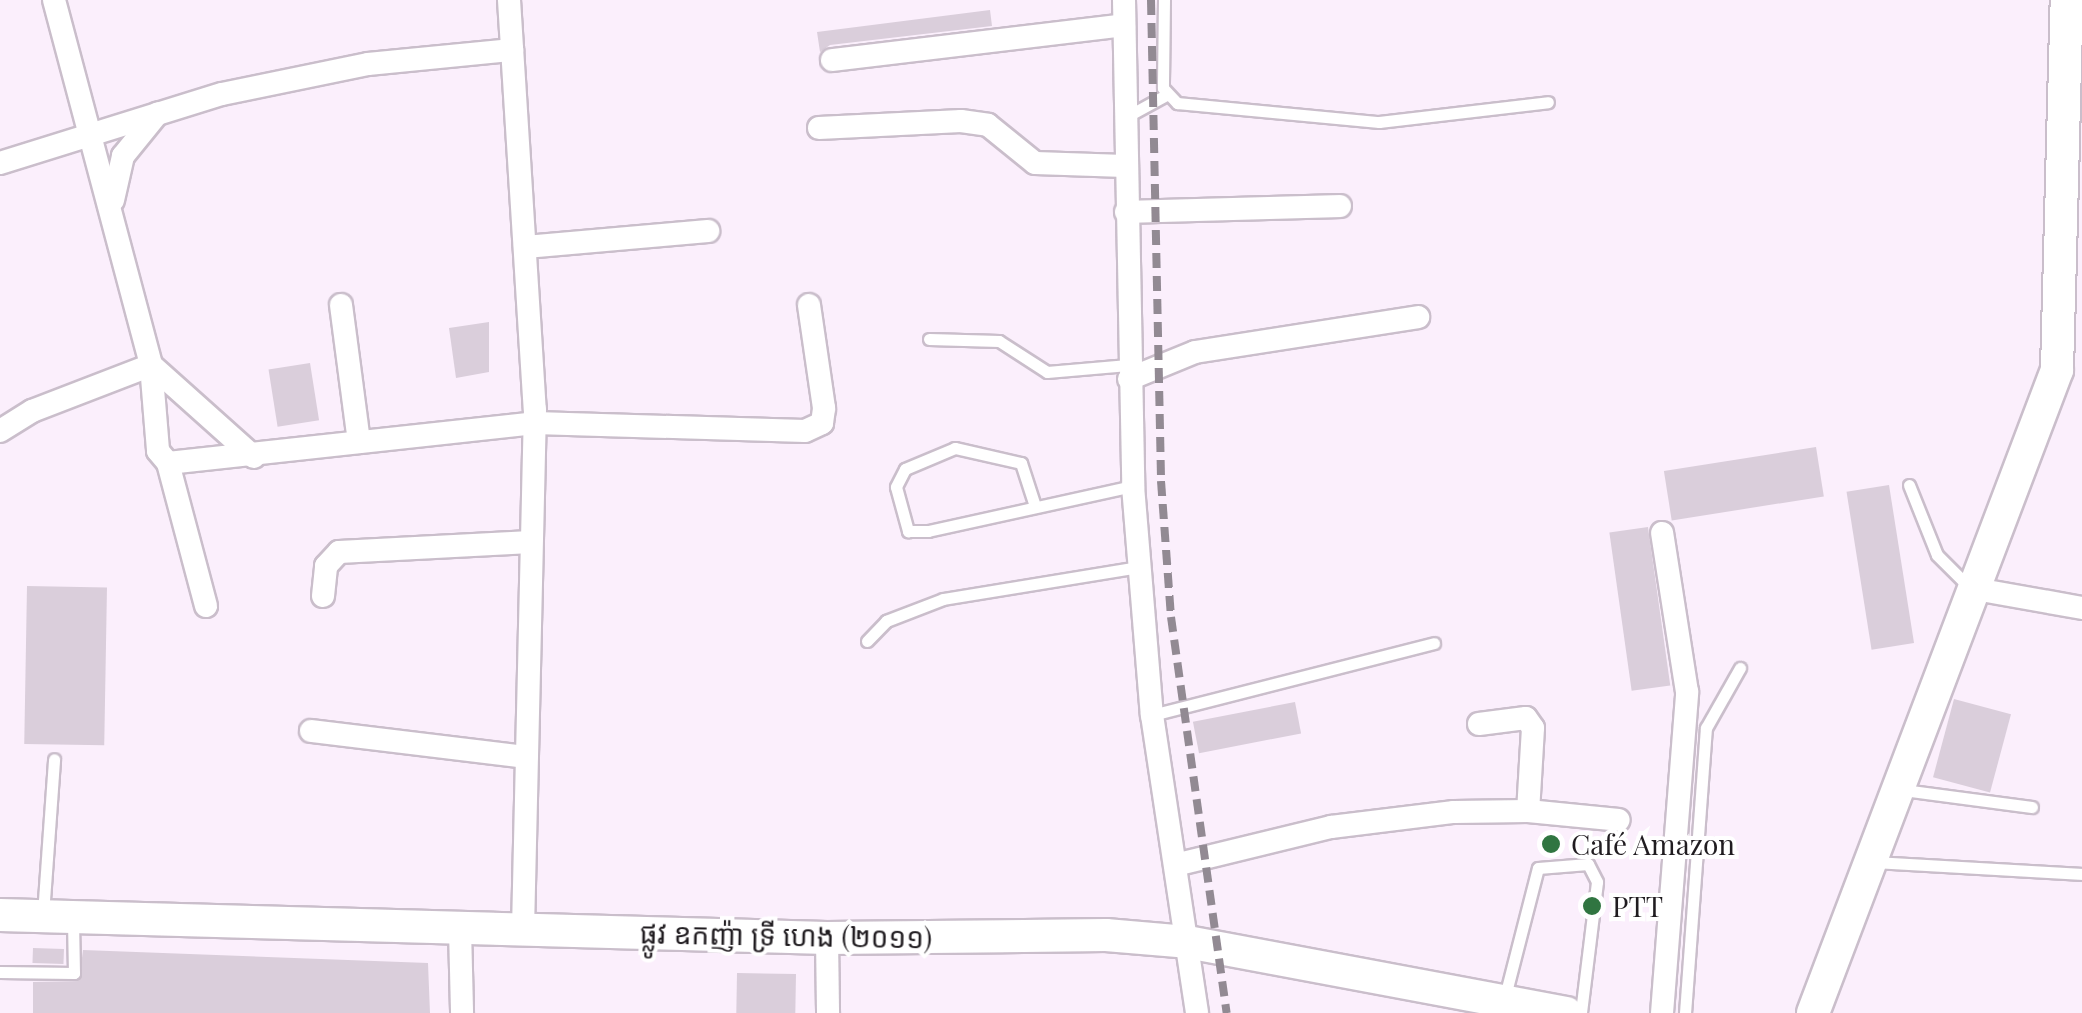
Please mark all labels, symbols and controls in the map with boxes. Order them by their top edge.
place label: Café Amazon [1571,827,1736,861]
marker: Café Amazon [1540,833,1562,855]
place label: PTT [1612,889,1663,923]
marker: PTT [1581,895,1603,917]
street label: ផ្លូវ ឧកញ៉ា ទ្រី ហេង (២០១១) [639,916,933,954]

